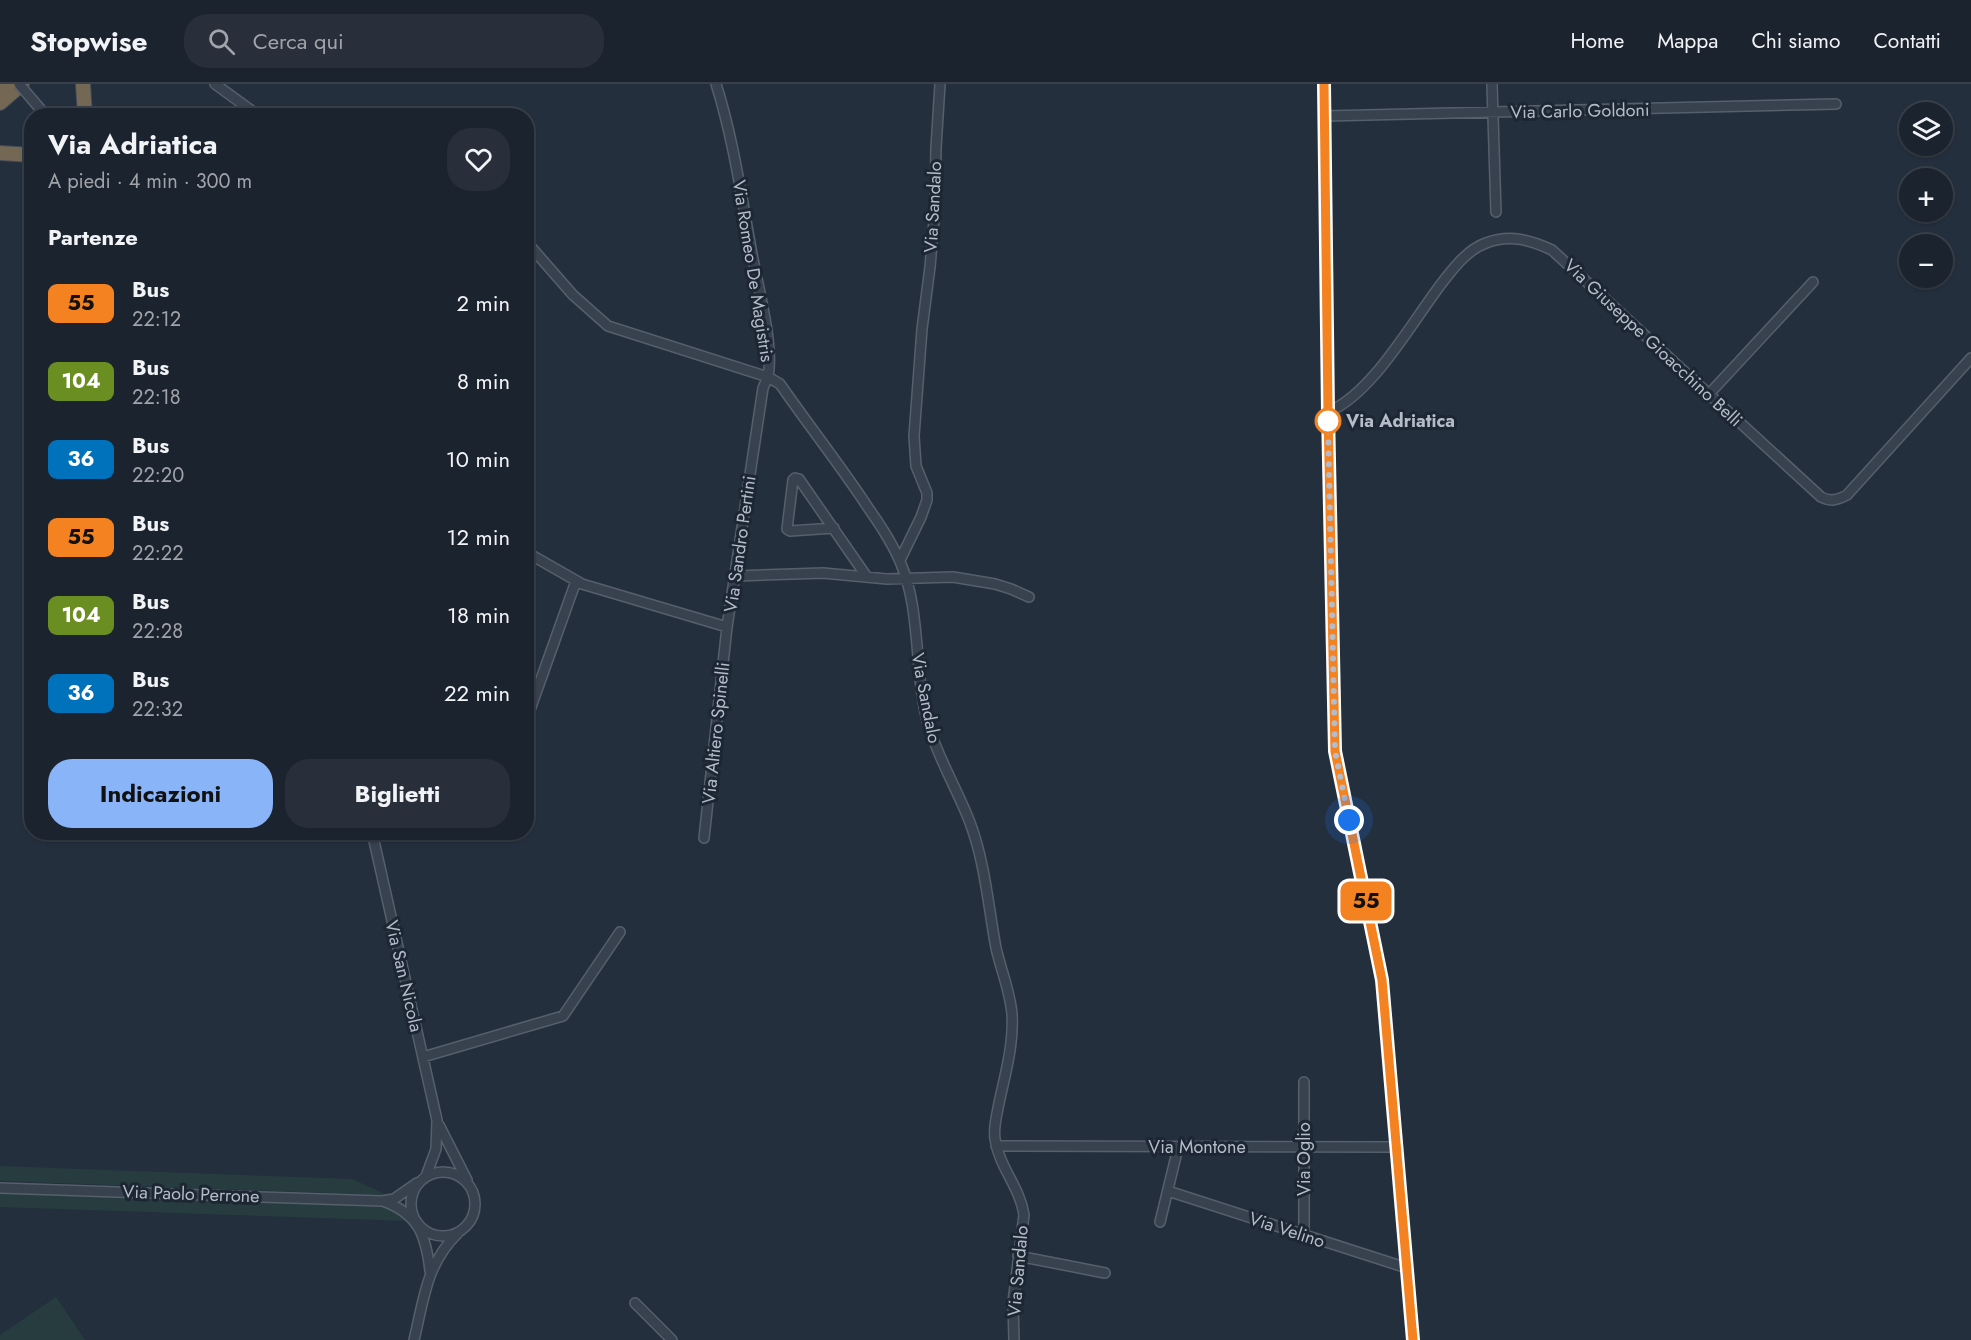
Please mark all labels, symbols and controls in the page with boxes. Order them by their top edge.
search box [184,14,604,68]
text: Stopwise [30,21,148,62]
icon: search [205,25,238,58]
text: Cerca qui [253,25,344,57]
text: Home [1571,26,1624,56]
text: Mappa [1657,26,1718,56]
text: Chi siamo [1751,26,1840,56]
text: Contatti [1873,26,1941,56]
street label: Via Carlo Goldoni [1510,97,1650,125]
map controls [1899,102,1953,288]
button: layers [1899,102,1953,156]
text: Via Adriatica [48,124,218,165]
button: heart [447,128,510,191]
street label: Via Sandalo [918,160,948,253]
text: A piedi · 4 min · 300 m [48,167,252,196]
button: + [1899,168,1953,222]
street label: Via Romeo De Magistris [726,178,780,364]
text: Partenze [48,221,138,253]
button: − [1899,234,1953,288]
street label: Via Giuseppe Gioacchino Belli [1558,253,1748,433]
text: Bus [132,273,169,305]
text: 2 min [456,287,510,319]
text: 55 [67,288,95,318]
text: 22:12 [132,305,181,334]
text: Bus [132,351,169,383]
text: 8 min [457,365,510,397]
text: 104 [61,366,101,396]
text: 22:18 [132,383,181,412]
marker: Via Adriatica [1315,408,1341,434]
place label: Via Adriatica [1345,408,1455,434]
text: Bus [132,429,169,461]
text: 10 min [446,443,510,475]
text: 36 [67,444,95,474]
text: 22:20 [132,461,184,490]
street label: Via Sandro Pertini [718,474,762,614]
text: Bus [132,507,169,539]
text: 12 min [447,521,510,553]
text: 55 [67,522,95,552]
text: 22:22 [132,539,184,568]
text: Bus [132,585,169,617]
text: 18 min [447,599,510,631]
text: 104 [61,600,101,630]
text: 22:28 [132,617,183,646]
street label: Via Sandalo [905,651,948,746]
street label: Via Altiero Spinelli [696,661,736,805]
text: Bus [132,663,169,695]
text: 22 min [444,677,510,709]
text: 36 [67,678,95,708]
text: 22:32 [132,695,183,724]
button: Indicazioni [48,759,273,828]
button: Biglietti [285,759,510,828]
your location [1334,805,1364,835]
line badge: 55 [1339,882,1393,920]
text: 55 [1352,886,1380,916]
street label: Via San Nicola [379,918,429,1034]
street label: Via Oglio [1291,1122,1317,1196]
street label: Via Montone [1148,1134,1246,1160]
street label: Via Paolo Perrone [122,1179,260,1209]
street label: Via Velino [1246,1206,1328,1255]
street label: Via Sandalo [1001,1224,1035,1318]

